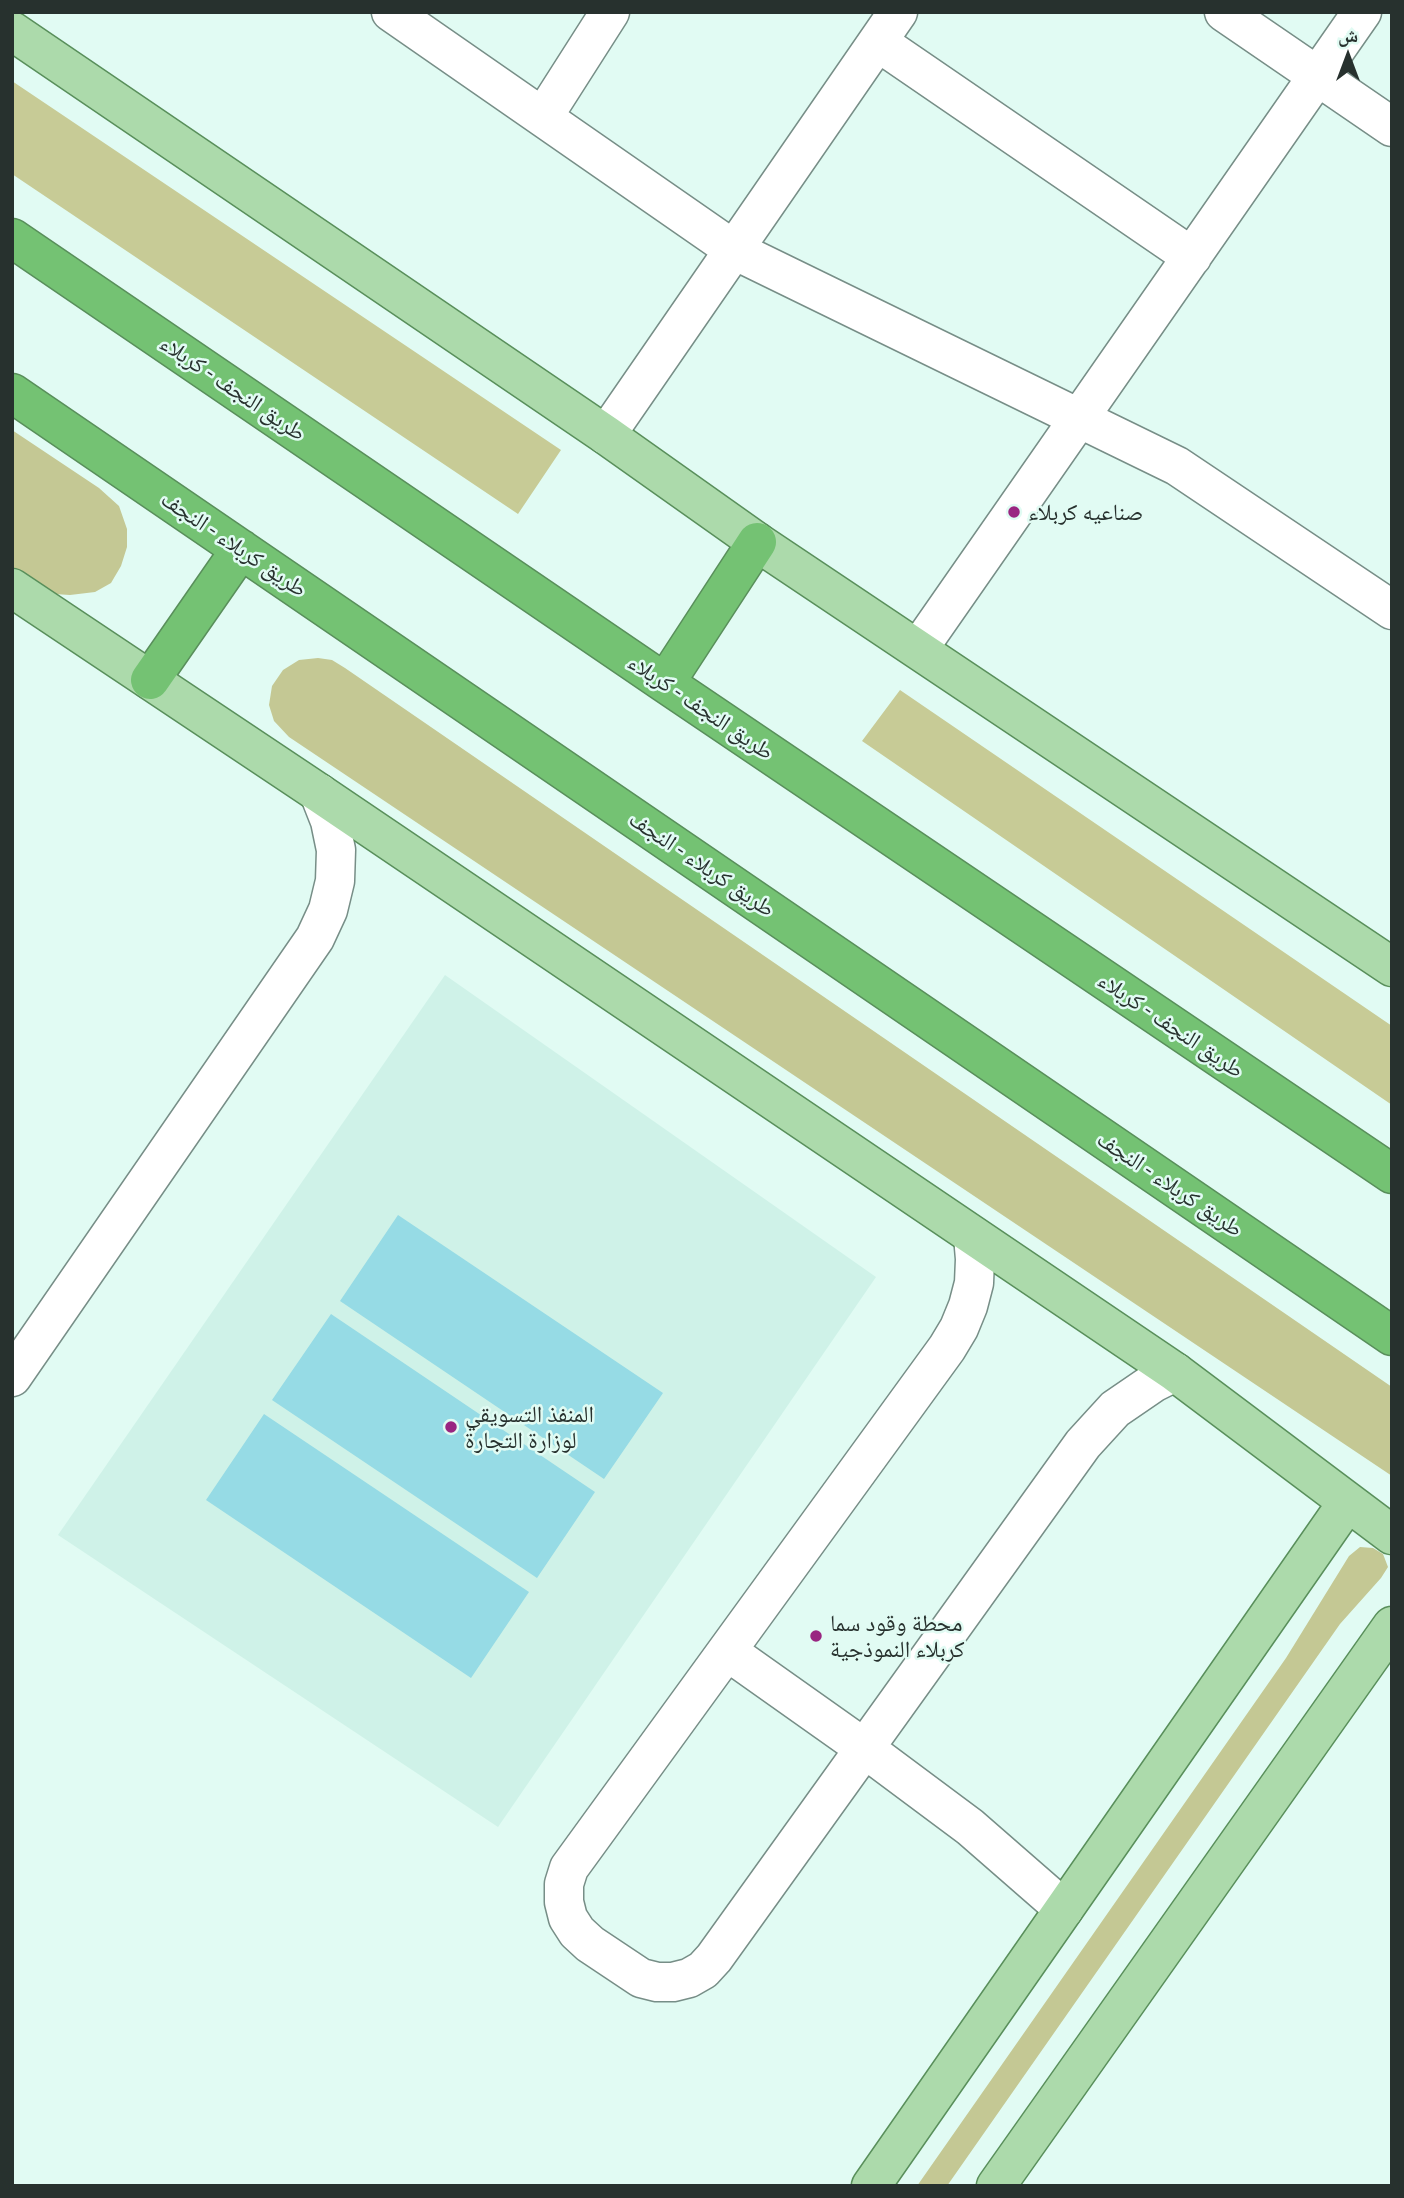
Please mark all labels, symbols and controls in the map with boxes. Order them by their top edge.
north arrow [1313,21,1383,91]
text: ش [1338,24,1358,46]
street label: طريق النجف - كربلاء [155,329,311,447]
street label: طريق كربلاء - النجف [156,485,312,603]
place label: صناعيه كربلاء [1028,498,1143,526]
marker: صناعيه كربلاء [1006,504,1022,520]
street label: طريق النجف - كربلاء [623,648,779,766]
street label: طريق كربلاء - النجف [624,805,780,923]
street label: طريق النجف - كربلاء [1093,966,1249,1084]
street label: طريق كربلاء - النجف [1092,1125,1248,1243]
place label: المنفذ التسويقي لوزارة التجارة [465,1400,594,1454]
marker: المنفذ التسويقي لوزارة التجارة [443,1419,459,1435]
place label: محطة وقود سما كربلاء النموذجية [830,1609,965,1663]
marker: محطة وقود سما كربلاء النموذجية [808,1628,824,1644]

